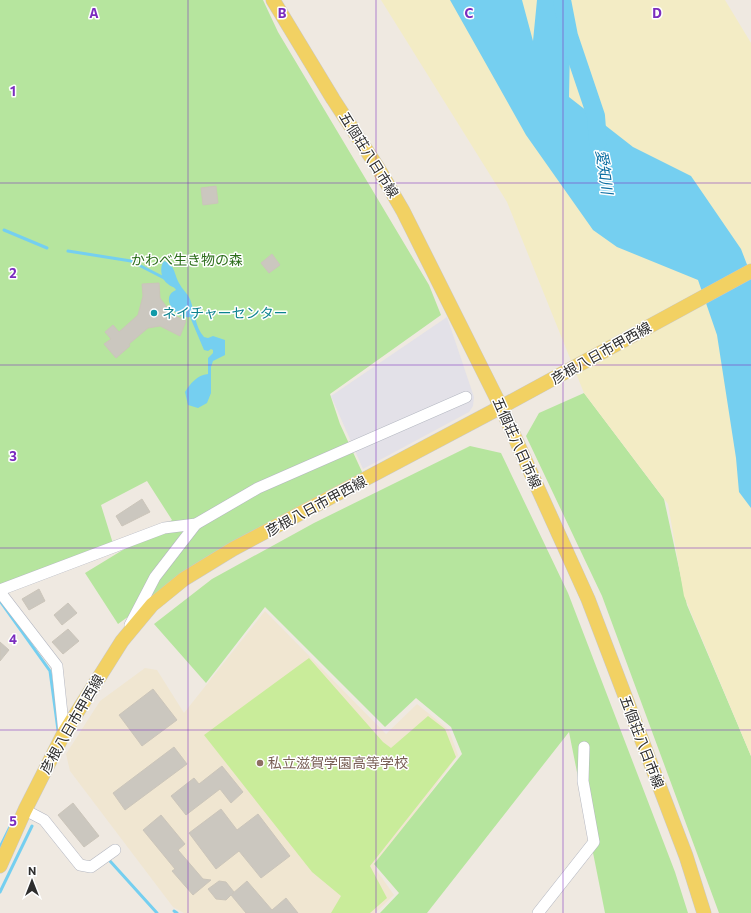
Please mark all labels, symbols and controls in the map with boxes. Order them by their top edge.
text: A [89,5,99,21]
text: B [278,5,287,21]
text: C [465,5,474,21]
text: D [652,5,662,21]
text: 1 [10,83,16,99]
street label: 五個荘八日市線 [336,109,403,201]
water label: 愛知川 [593,148,617,197]
park label: かわべ生き物の森 [131,251,243,268]
text: 2 [9,265,17,281]
place label: ネイチャーセンター [162,304,288,321]
marker: ネイチャーセンター [149,308,159,318]
street label: 彦根八日市甲西線 [548,318,654,387]
street label: 五個荘八日市線 [490,395,545,491]
text: 3 [9,448,17,464]
street label: 彦根八日市甲西線 [262,472,369,539]
text: 4 [9,631,17,647]
street label: 彦根八日市甲西線 [36,671,107,776]
street label: 五個荘八日市線 [617,693,668,791]
place label: 私立滋賀学園高等学校 [268,754,408,771]
marker: 私立滋賀学園高等学校 [255,758,265,768]
text: 5 [9,813,17,829]
north arrow [12,861,52,901]
text: N [28,864,36,877]

